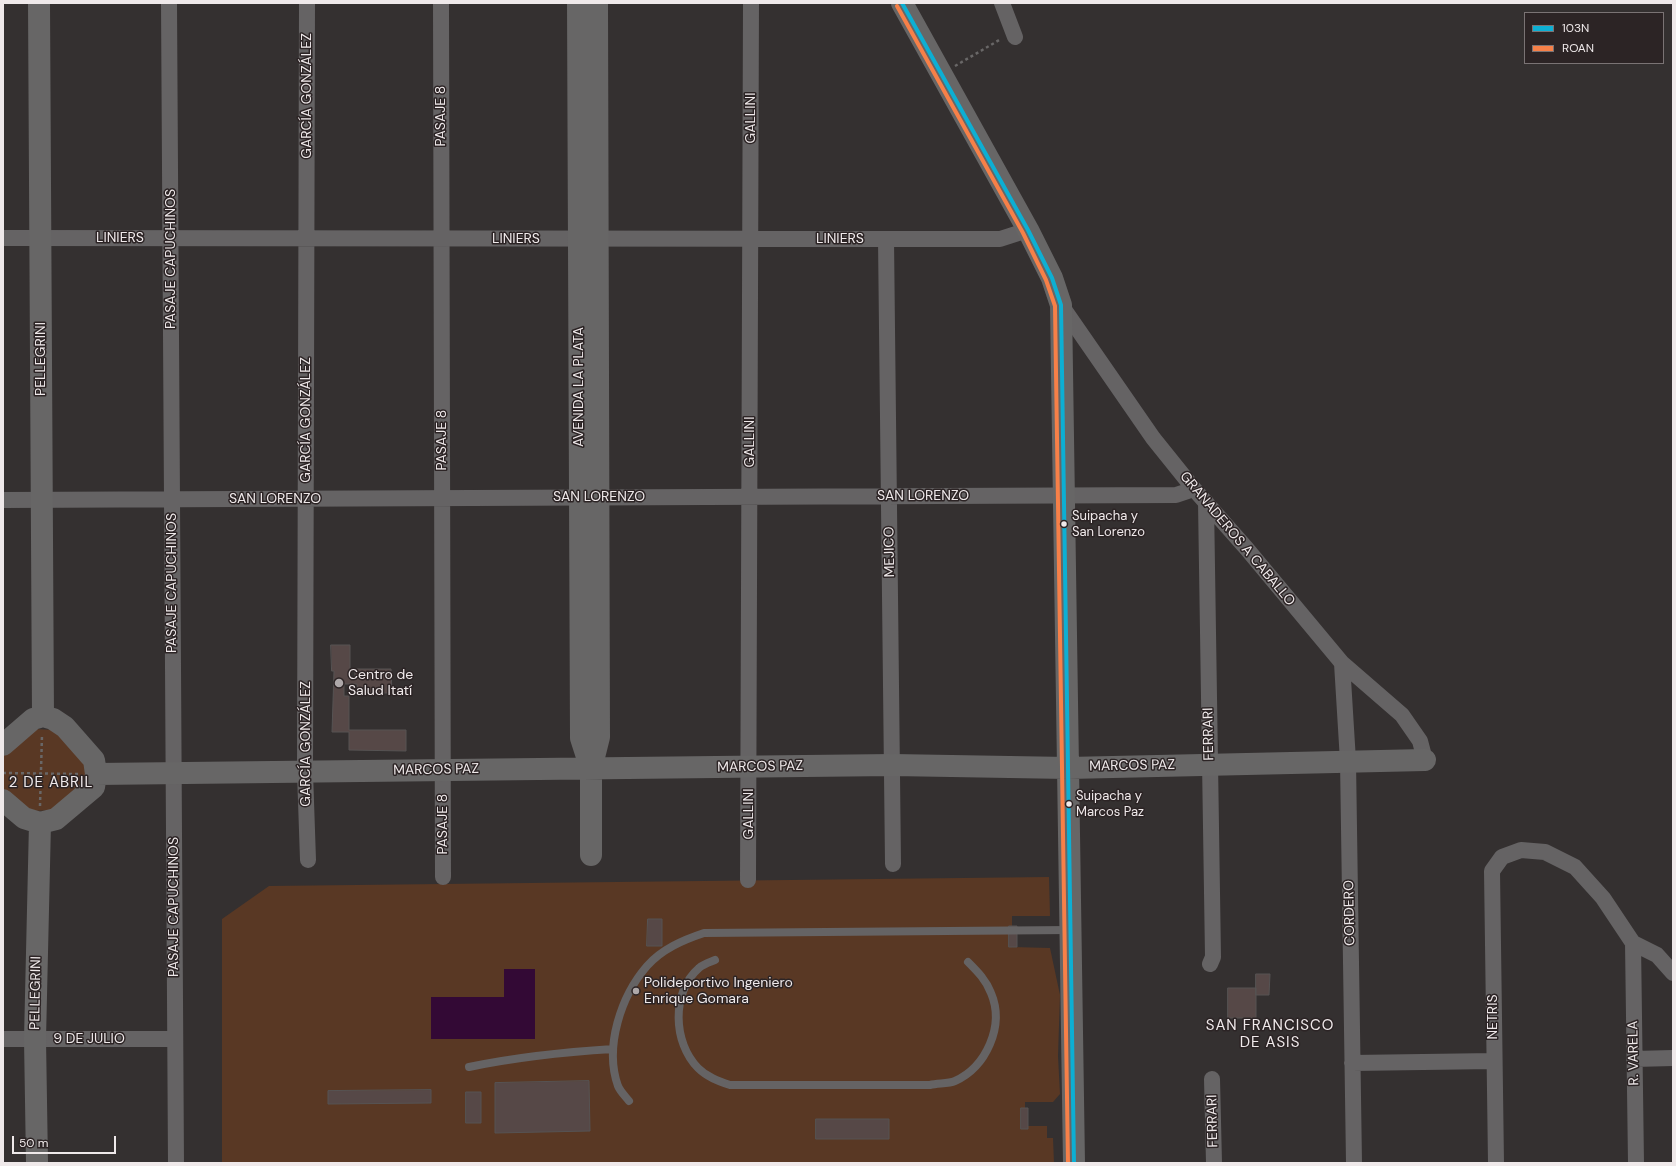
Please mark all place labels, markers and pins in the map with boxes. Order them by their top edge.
place label: Suipacha y San Lorenzo [1072,509,1145,540]
marker: Suipacha y San Lorenzo [1059,519,1069,529]
place label: Centro de Salud Itatí [348,667,413,700]
marker: Centro de Salud Itatí [333,677,345,689]
place label: Suipacha y Marcos Paz [1076,789,1144,820]
marker: Suipacha y Marcos Paz [1064,799,1074,809]
place label: Polideportivo Ingeniero Enrique Gomara [644,975,793,1008]
marker: Polideportivo Ingeniero Enrique Gomara [631,986,641,996]

